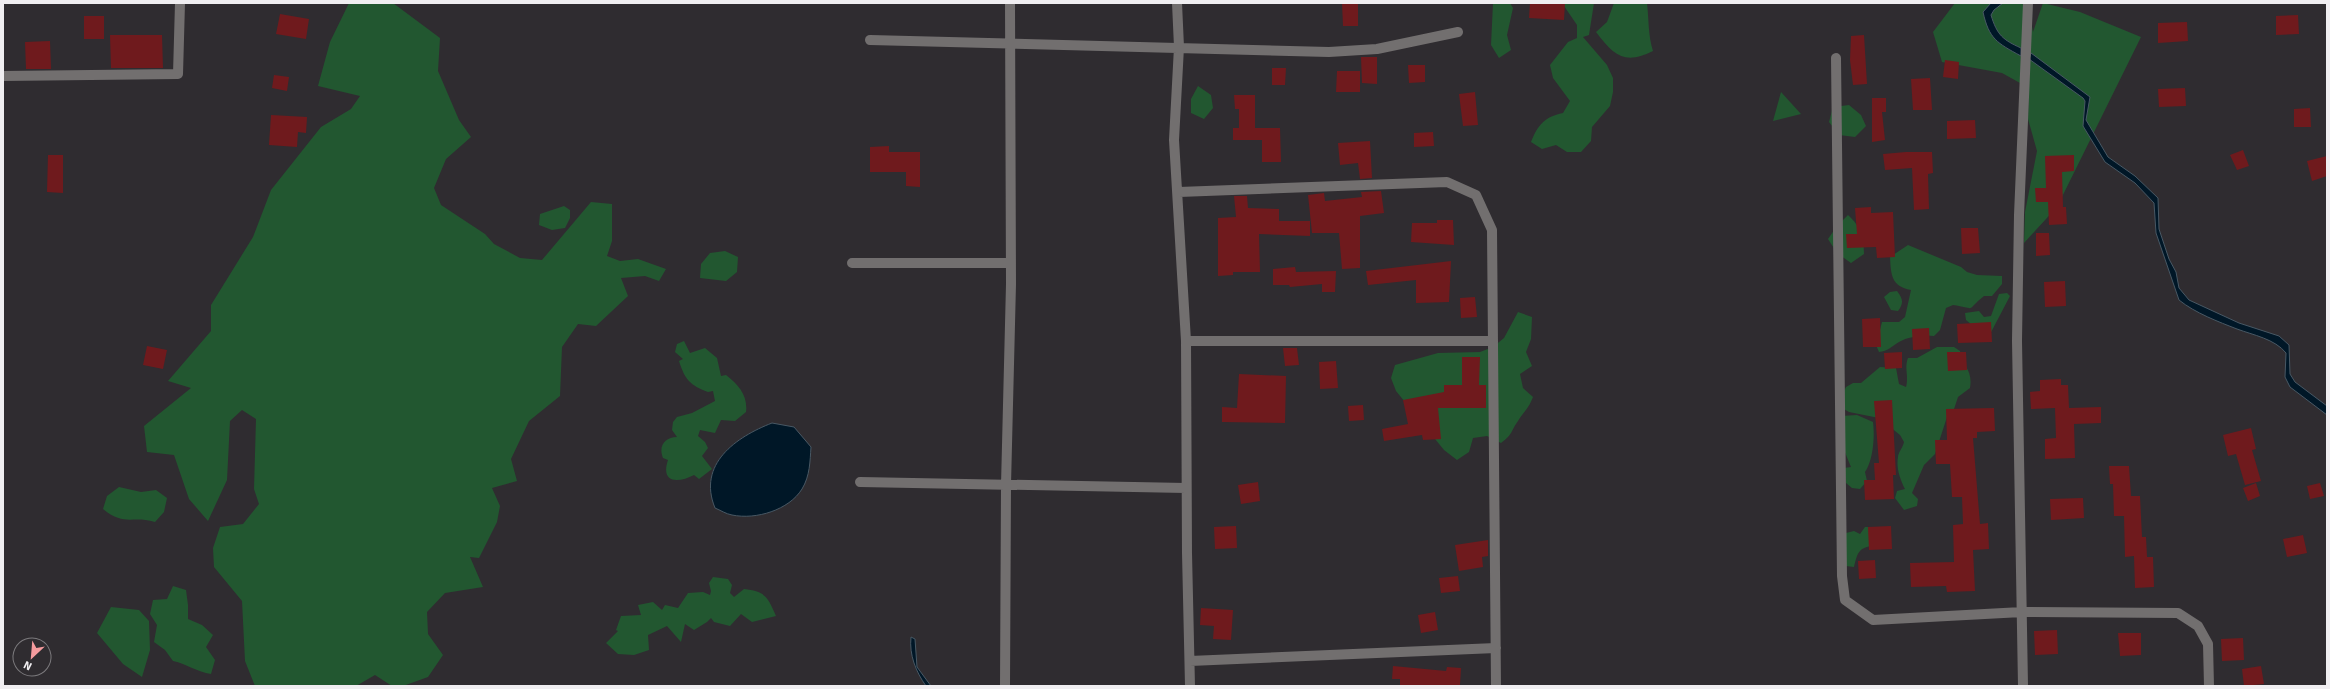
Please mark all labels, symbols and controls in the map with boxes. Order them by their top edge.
north arrow [12,637,52,677]
text: N [22,658,34,673]

